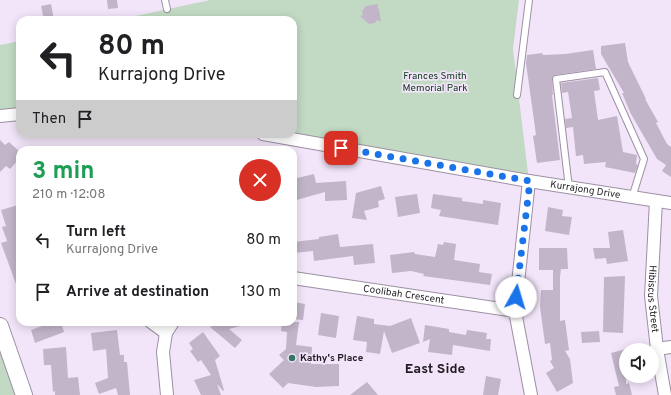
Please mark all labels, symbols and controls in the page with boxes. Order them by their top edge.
text: 80 m [98,29,165,65]
icon: left [32,32,84,84]
text: Kurrajong Drive [98,64,226,87]
park label: Frances Smith Memorial Park [403,70,467,95]
icon: arrive [74,108,96,130]
text: Then [32,110,66,129]
pin [324,131,358,165]
icon: arrive [330,137,352,159]
text: 3 min [32,157,94,187]
button: close [239,159,281,201]
street label: Kurrajong Drive [549,178,621,202]
text: 210 m · 12:08 [32,187,105,203]
text: Turn left [66,223,126,242]
icon: left [32,229,54,251]
text: 80 m [246,231,281,250]
text: Kurrajong Drive [66,242,158,258]
street label: Hibiscus Street [644,265,662,333]
position arrow [495,276,537,318]
icon: arrive [32,281,54,303]
street label: Coolibah Crescent [362,282,445,307]
text: Arrive at destination [66,283,209,302]
text: 130 m [241,283,281,302]
map controls [619,343,659,383]
button: sound [619,343,659,383]
place label: Kathy's Place [300,352,364,365]
marker: Kathy's Place [287,353,297,363]
district label: East Side [405,361,465,378]

